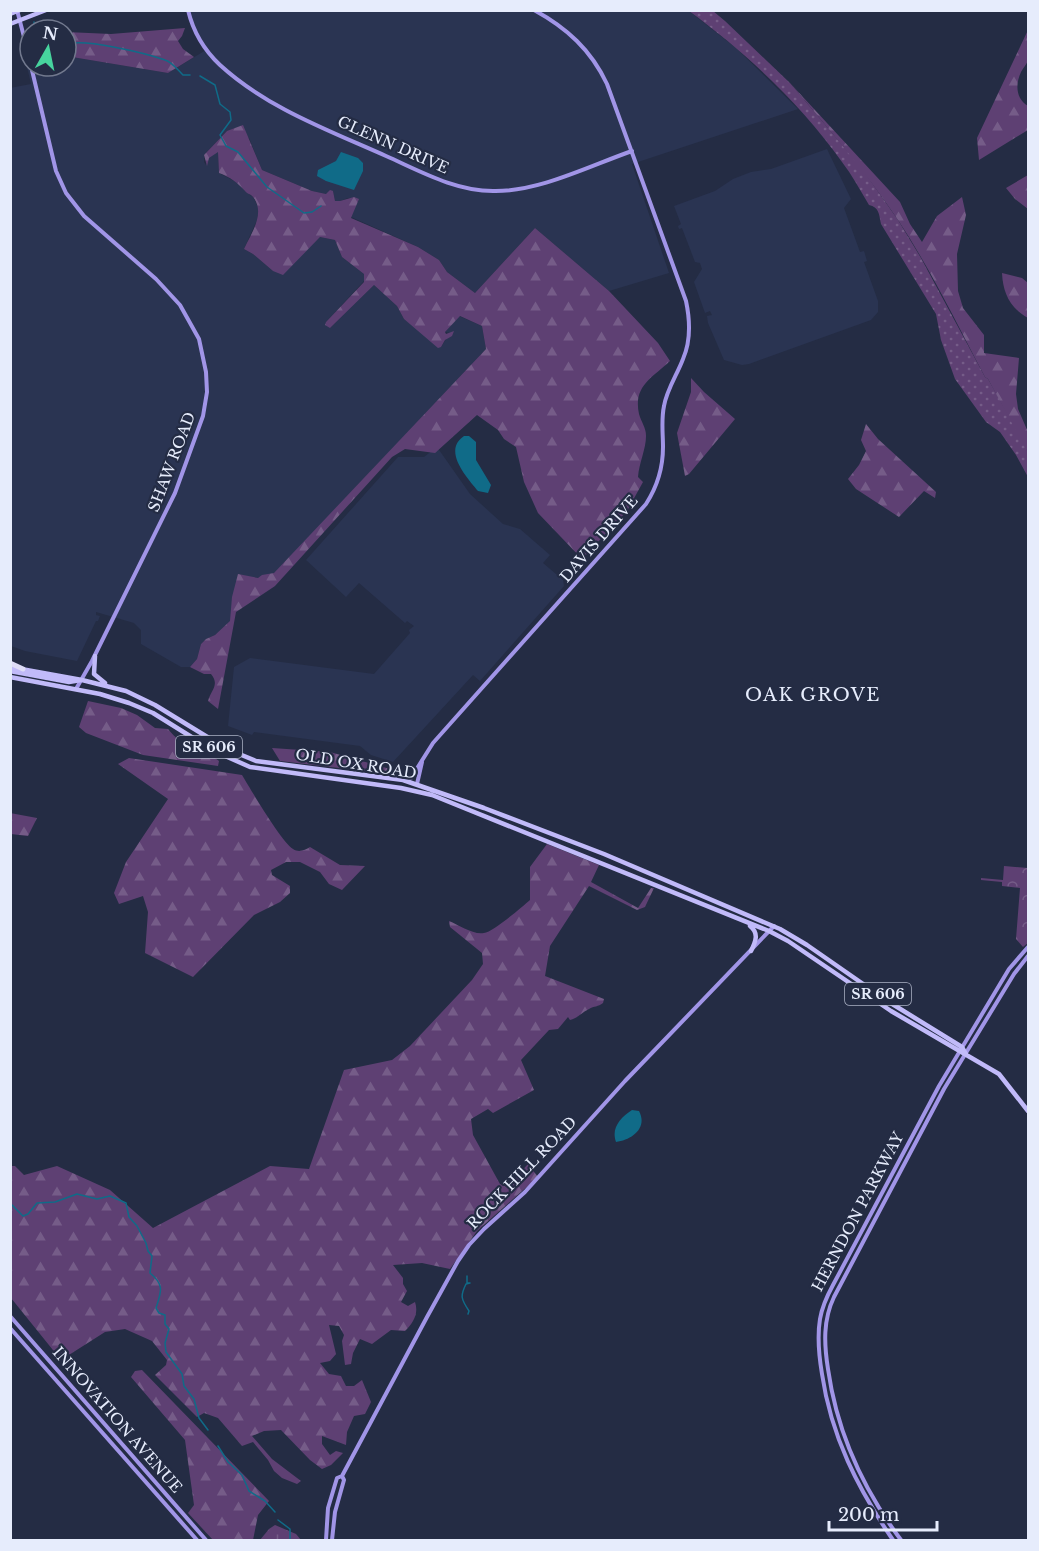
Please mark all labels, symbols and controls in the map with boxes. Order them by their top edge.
north arrow [18,18,78,78]
text: N [41,22,59,44]
street label: GLENN DRIVE [335,111,452,178]
street label: SHAW ROAD [144,409,199,514]
street label: DAVIS DRIVE [556,491,642,586]
district label: OAK GROVE [745,684,881,706]
road number: SR 606 [176,736,242,758]
street label: OLD OX ROAD [294,745,418,782]
road number: SR 606 [845,983,911,1005]
street label: ROCK HILL ROAD [463,1112,580,1233]
street label: HERNDON PARKWAY [807,1128,908,1295]
street label: INNOVATION AVENUE [49,1343,186,1497]
scale bar [829,1494,937,1532]
text: 200 m [838,1504,899,1526]

